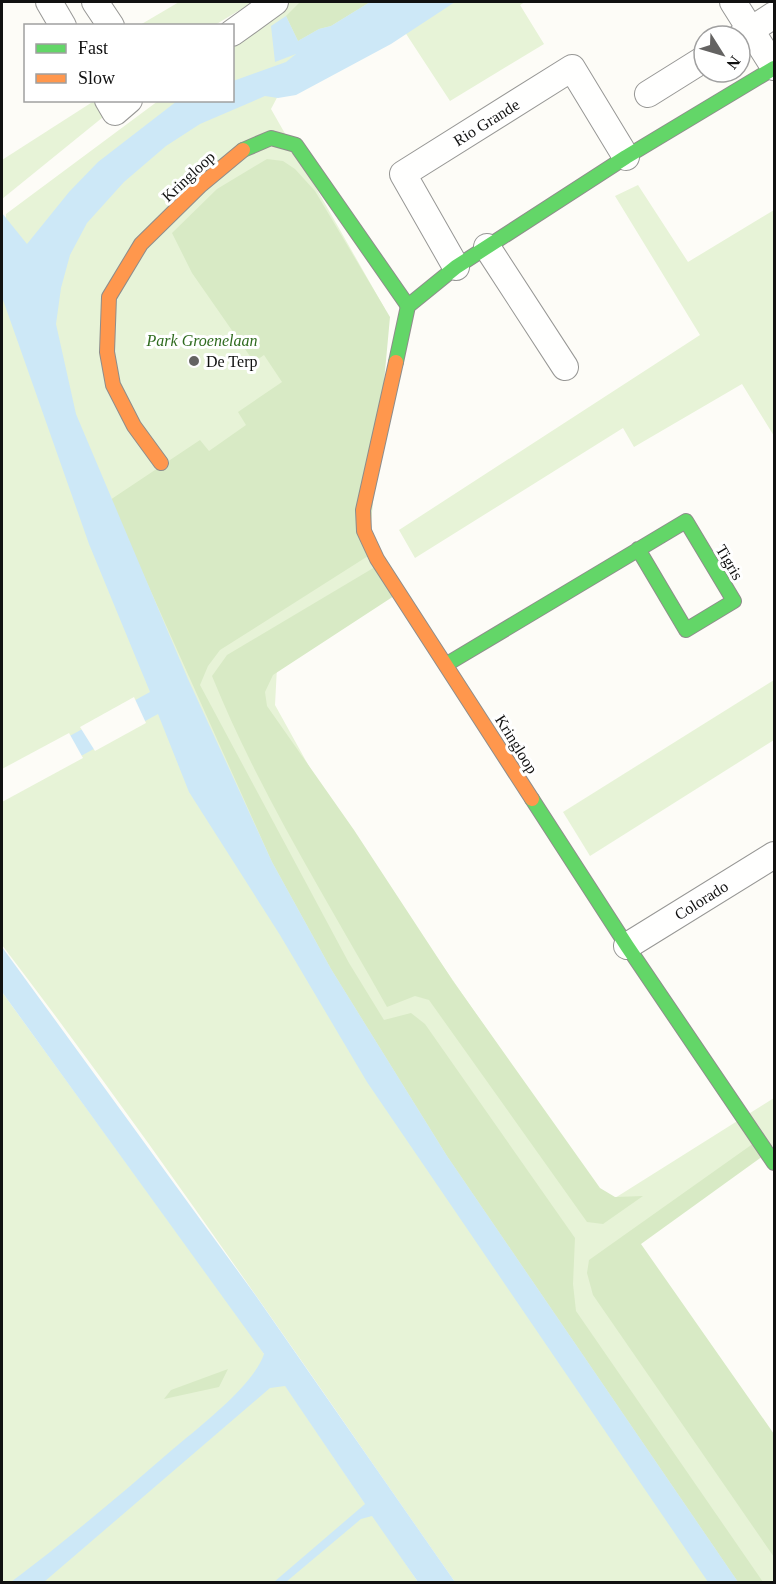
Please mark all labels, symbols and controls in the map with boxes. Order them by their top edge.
legend [24,24,234,102]
north arrow [692,24,752,84]
text: Fast [78,38,108,58]
text: N [723,53,744,73]
text: Slow [78,68,115,88]
street label: Rio Grande [450,96,522,149]
street label: Kringloop [158,148,219,206]
park label: Park Groenelaan [146,332,257,349]
place label: De Terp [206,353,257,371]
marker: De Terp [187,354,201,368]
street label: Tigris [712,542,747,583]
street label: Kringloop [491,712,541,777]
street label: Colorado [672,877,731,923]

